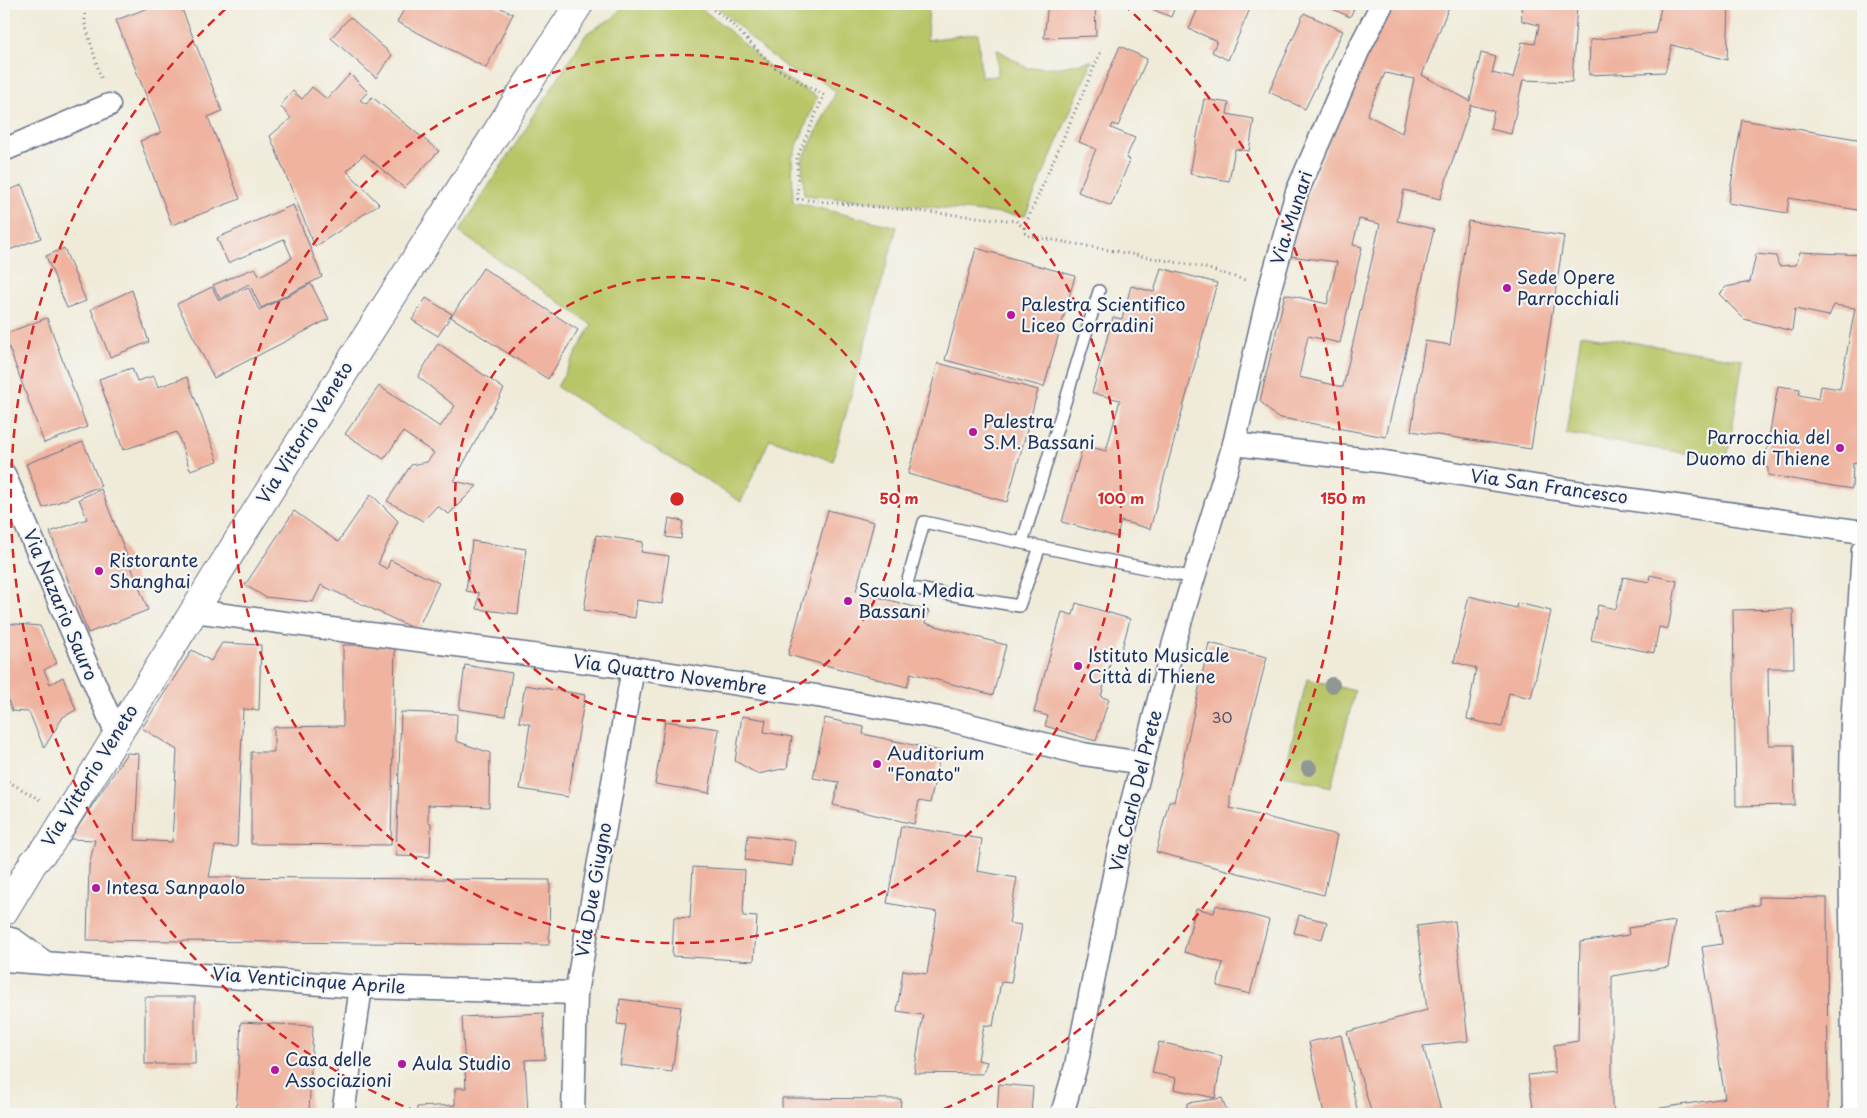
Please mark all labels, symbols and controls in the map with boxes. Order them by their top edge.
street label: Via Munari [1263,167,1319,268]
place label: Sede Opere Parrocchiali [1517,263,1620,311]
marker: Sede Opere Parrocchiali [1501,282,1513,294]
place label: Palestra Scientifico Liceo Corradini [1021,290,1186,338]
marker: Palestra Scientifico Liceo Corradini [1005,309,1017,321]
street label: Via Vittorio Veneto [249,356,359,509]
place label: Palestra S.M. Bassani [983,407,1095,455]
place label: Parrocchia del Duomo di Thiene [1685,423,1830,471]
marker: Palestra S.M. Bassani [967,426,979,438]
marker: Parrocchia del Duomo di Thiene [1834,442,1846,454]
street label: Via San Francesco [1469,461,1630,510]
text: 50 m [880,486,918,509]
text: 100 m [1098,486,1144,509]
text: 150 m [1320,486,1366,509]
centre of rings [668,490,686,508]
street label: Via Nazario Sauro [17,524,106,684]
place label: Ristorante Shanghai [109,546,198,594]
marker: Ristorante Shanghai [93,565,105,577]
place label: Scuola Media Bassani [858,576,975,624]
marker: Scuola Media Bassani [842,595,854,607]
place label: Istituto Musicale Città di Thiene [1088,641,1230,689]
street label: Via Quattro Novembre [571,647,769,701]
marker: Istituto Musicale Città di Thiene [1072,660,1084,672]
street label: Via Vittorio Veneto [34,699,144,852]
house number: 30 [1212,705,1232,728]
street label: Via Carlo Del Prete [1101,707,1168,874]
place label: Auditorium "Fonato" [887,739,985,787]
marker: Auditorium "Fonato" [871,758,883,770]
street label: Via Due Giugno [567,820,618,959]
place label: Intesa Sanpaolo [106,873,245,900]
marker: Intesa Sanpaolo [90,882,102,894]
street label: Via Venticinque Aprile [211,959,407,1000]
place label: Casa delle Associazioni [285,1045,392,1093]
place label: Aula Studio [412,1049,511,1076]
marker: Aula Studio [396,1058,408,1070]
marker: Casa delle Associazioni [269,1064,281,1076]

